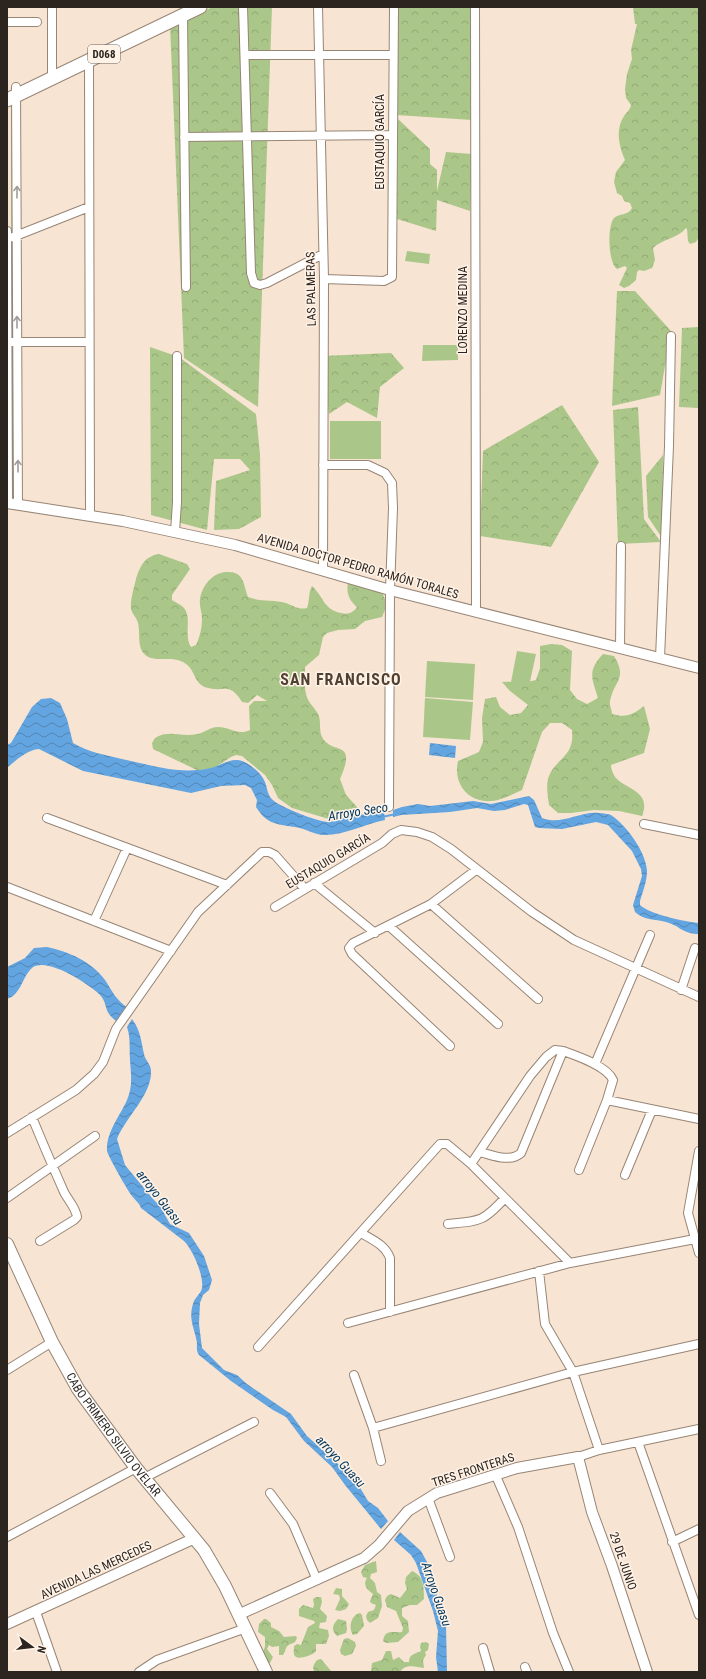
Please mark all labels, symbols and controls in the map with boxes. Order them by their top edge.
road number: D068 [88,45,120,63]
street label: EUSTAQUIO GARCÍA [372,94,387,190]
one-way arrow [13,186,21,199]
street label: LAS PALMERAS [303,252,319,326]
street label: LORENZO MEDINA [456,266,470,354]
one-way arrow [13,316,21,329]
one-way arrow [14,460,22,473]
street label: AVENIDA DOCTOR PEDRO RAMÓN TORALES [256,530,461,602]
district label: SAN FRANCISCO [280,670,402,689]
water label: Arroyo Seco [326,799,389,824]
street label: EUSTAQUIO GARCÍA [283,829,373,892]
water label: arroyo Guasu [133,1167,186,1228]
street label: CABO PRIMERO SILVIO OVELAR [63,1370,164,1500]
water label: arroyo Guasu [313,1432,369,1490]
street label: TRES FRONTERAS [430,1450,516,1490]
street label: 29 DE JUNIO [607,1530,639,1592]
street label: AVENIDA LAS MERCEDES [38,1538,154,1602]
water label: Arroyo Guasu [418,1559,455,1628]
north arrow [12,1627,52,1667]
text: N [34,1645,48,1655]

